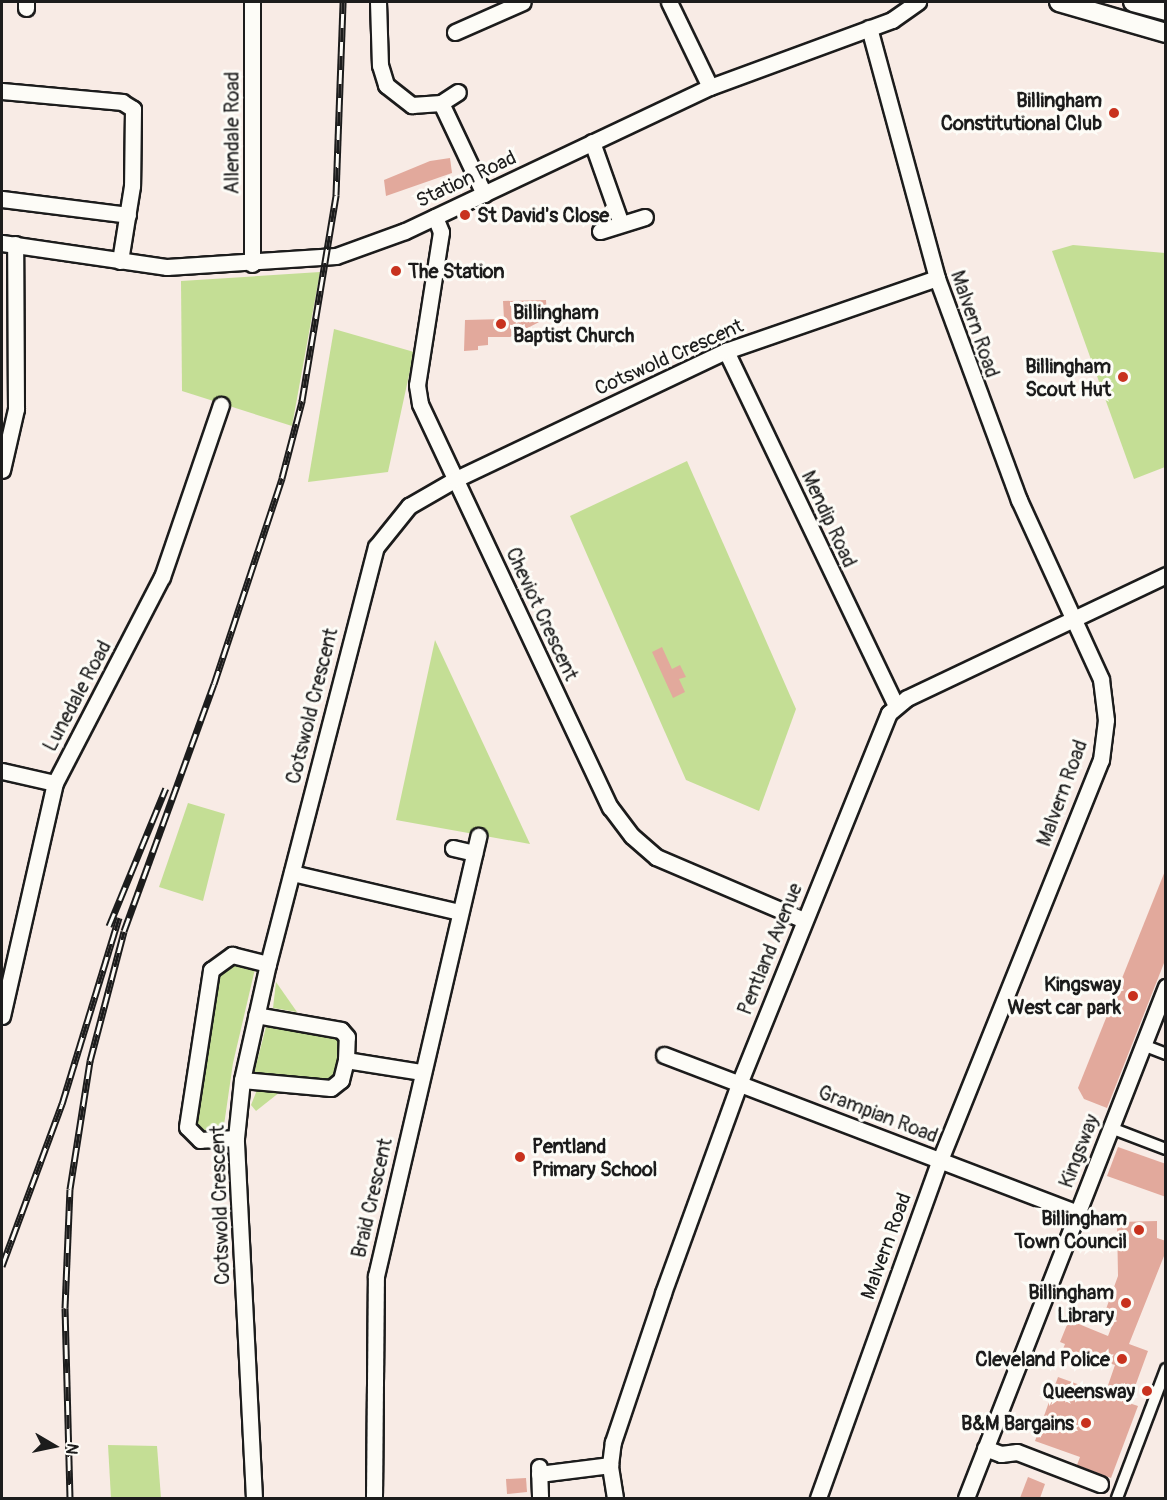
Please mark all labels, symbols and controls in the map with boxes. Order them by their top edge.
street label: Allendale Road [220,72,244,194]
place label: Billingham Constitutional Club [941,89,1102,136]
marker: Billingham Constitutional Club [1107,106,1121,120]
street label: Station Road [412,145,520,213]
place label: St David's Close [477,203,609,227]
marker: St David's Close [458,208,472,222]
place label: The Station [408,259,505,283]
marker: The Station [389,264,403,278]
street label: Malvern Road [945,267,1005,381]
place label: Billingham Baptist Church [513,300,634,347]
street label: Cotswold Crescent [591,314,747,400]
marker: Billingham Baptist Church [494,317,508,331]
place label: Billingham Scout Hut [1025,354,1111,401]
marker: Billingham Scout Hut [1116,370,1130,384]
street label: Mendip Road [796,467,862,571]
street label: Cheviot Crescent [501,544,583,684]
street label: Cotswold Crescent [281,626,343,786]
street label: Lunedale Road [38,637,116,755]
street label: Malvern Road [1032,736,1092,850]
street label: Pentland Avenue [733,880,807,1018]
place label: Kingsway West car park [1008,972,1121,1019]
marker: Kingsway West car park [1126,989,1140,1003]
street label: Grampian Road [815,1080,941,1148]
street label: Kingsway [1054,1111,1104,1191]
street label: Cotswold Crescent [205,1125,235,1285]
place label: Pentland Primary School [532,1134,657,1181]
street label: Braid Crescent [347,1136,397,1260]
marker: Pentland Primary School [513,1150,527,1164]
street label: Malvern Road [856,1189,916,1303]
place label: Billingham Town Council [1014,1206,1127,1253]
marker: Billingham Town Council [1132,1223,1146,1237]
place label: Billingham Library [1028,1280,1114,1327]
marker: Billingham Library [1119,1296,1133,1310]
place label: Cleveland Police [975,1347,1110,1371]
marker: Cleveland Police [1115,1352,1129,1366]
place label: Queensway [1042,1379,1135,1403]
marker: Queensway [1140,1384,1154,1398]
place label: B&M Bargains [961,1411,1074,1435]
north arrow [24,1416,84,1476]
marker: B&M Bargains [1079,1416,1093,1430]
text: N [61,1442,83,1456]

